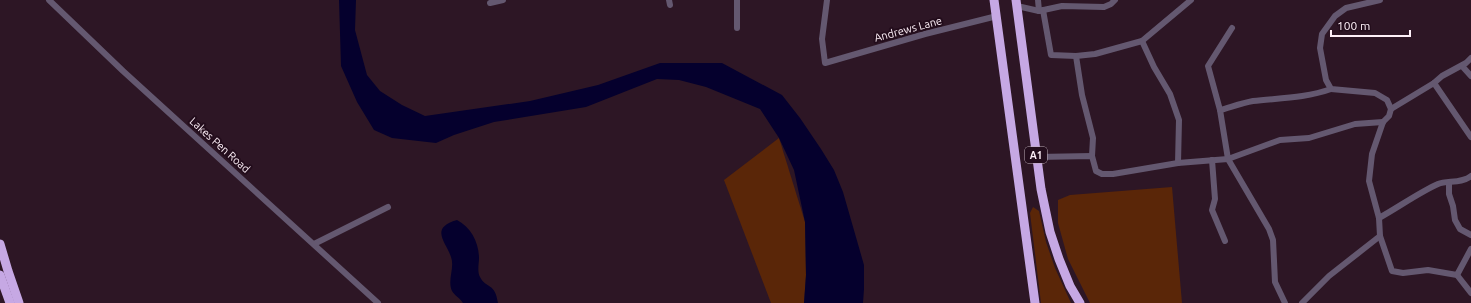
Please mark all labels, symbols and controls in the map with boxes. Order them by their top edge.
scale bar [1331,12,1410,38]
street label: Andrews Lane [873,14,943,44]
text: 100 m [1337,19,1370,32]
street label: Lakes Pen Road [188,115,252,175]
road number: A1 [1025,147,1047,163]

